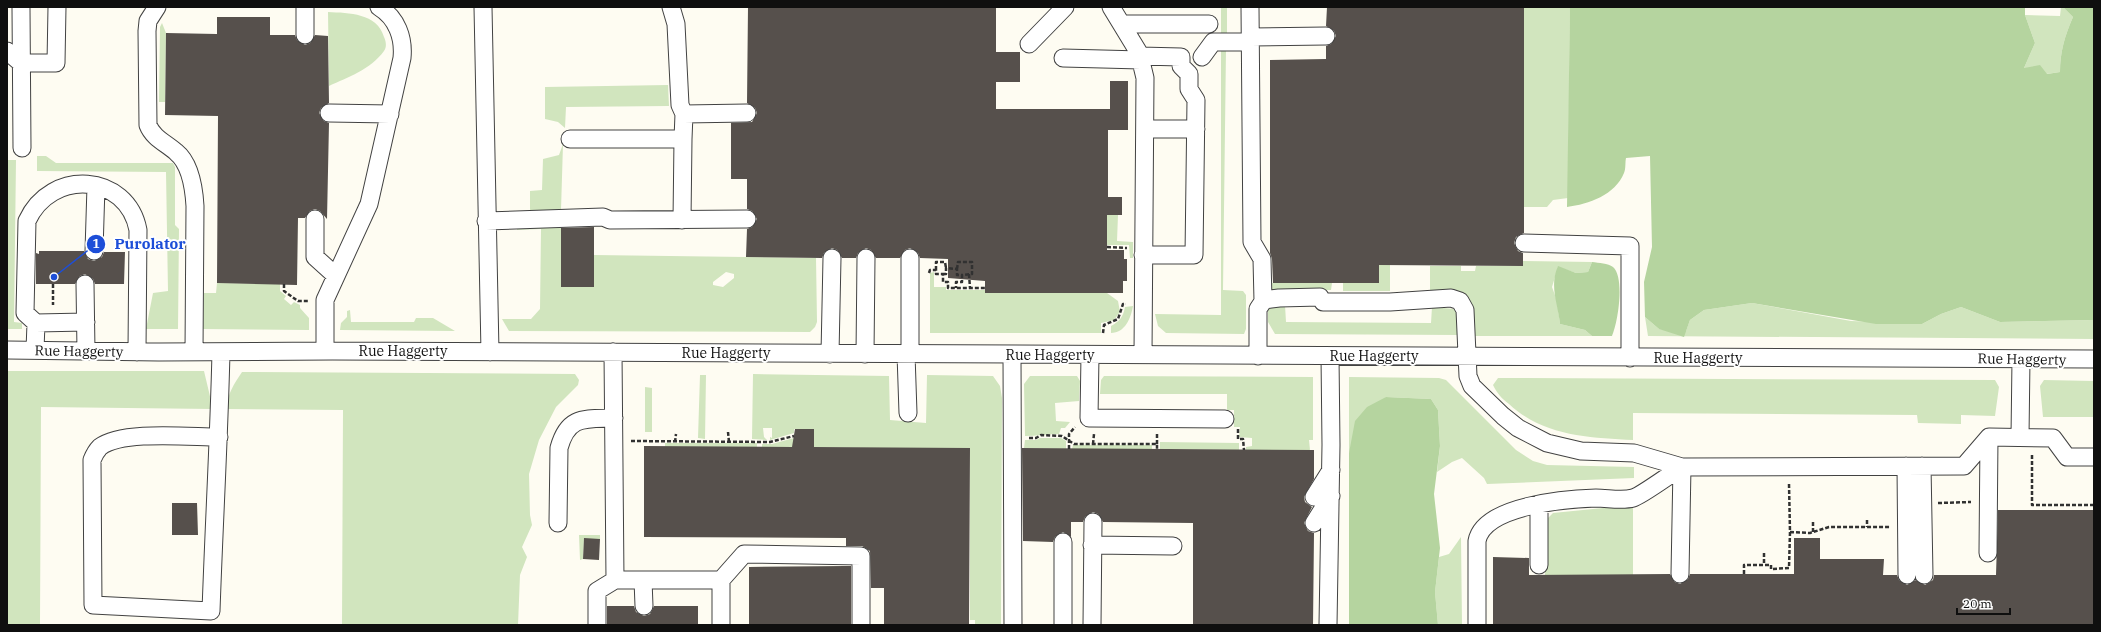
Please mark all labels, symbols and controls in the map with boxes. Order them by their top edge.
callout: Purolator [86,230,194,257]
text: Purolator [114,234,186,253]
text: 1 [92,236,100,251]
street label: Rue Haggerty [34,341,124,361]
street label: Rue Haggerty [359,342,448,360]
street label: Rue Haggerty [682,344,771,362]
street label: Rue Haggerty [1006,346,1095,364]
street label: Rue Haggerty [1330,347,1419,365]
street label: Rue Haggerty [1654,349,1743,367]
street label: Rue Haggerty [1977,349,2067,369]
scale bar [1957,590,2010,616]
text: 20 m [1963,596,1992,611]

